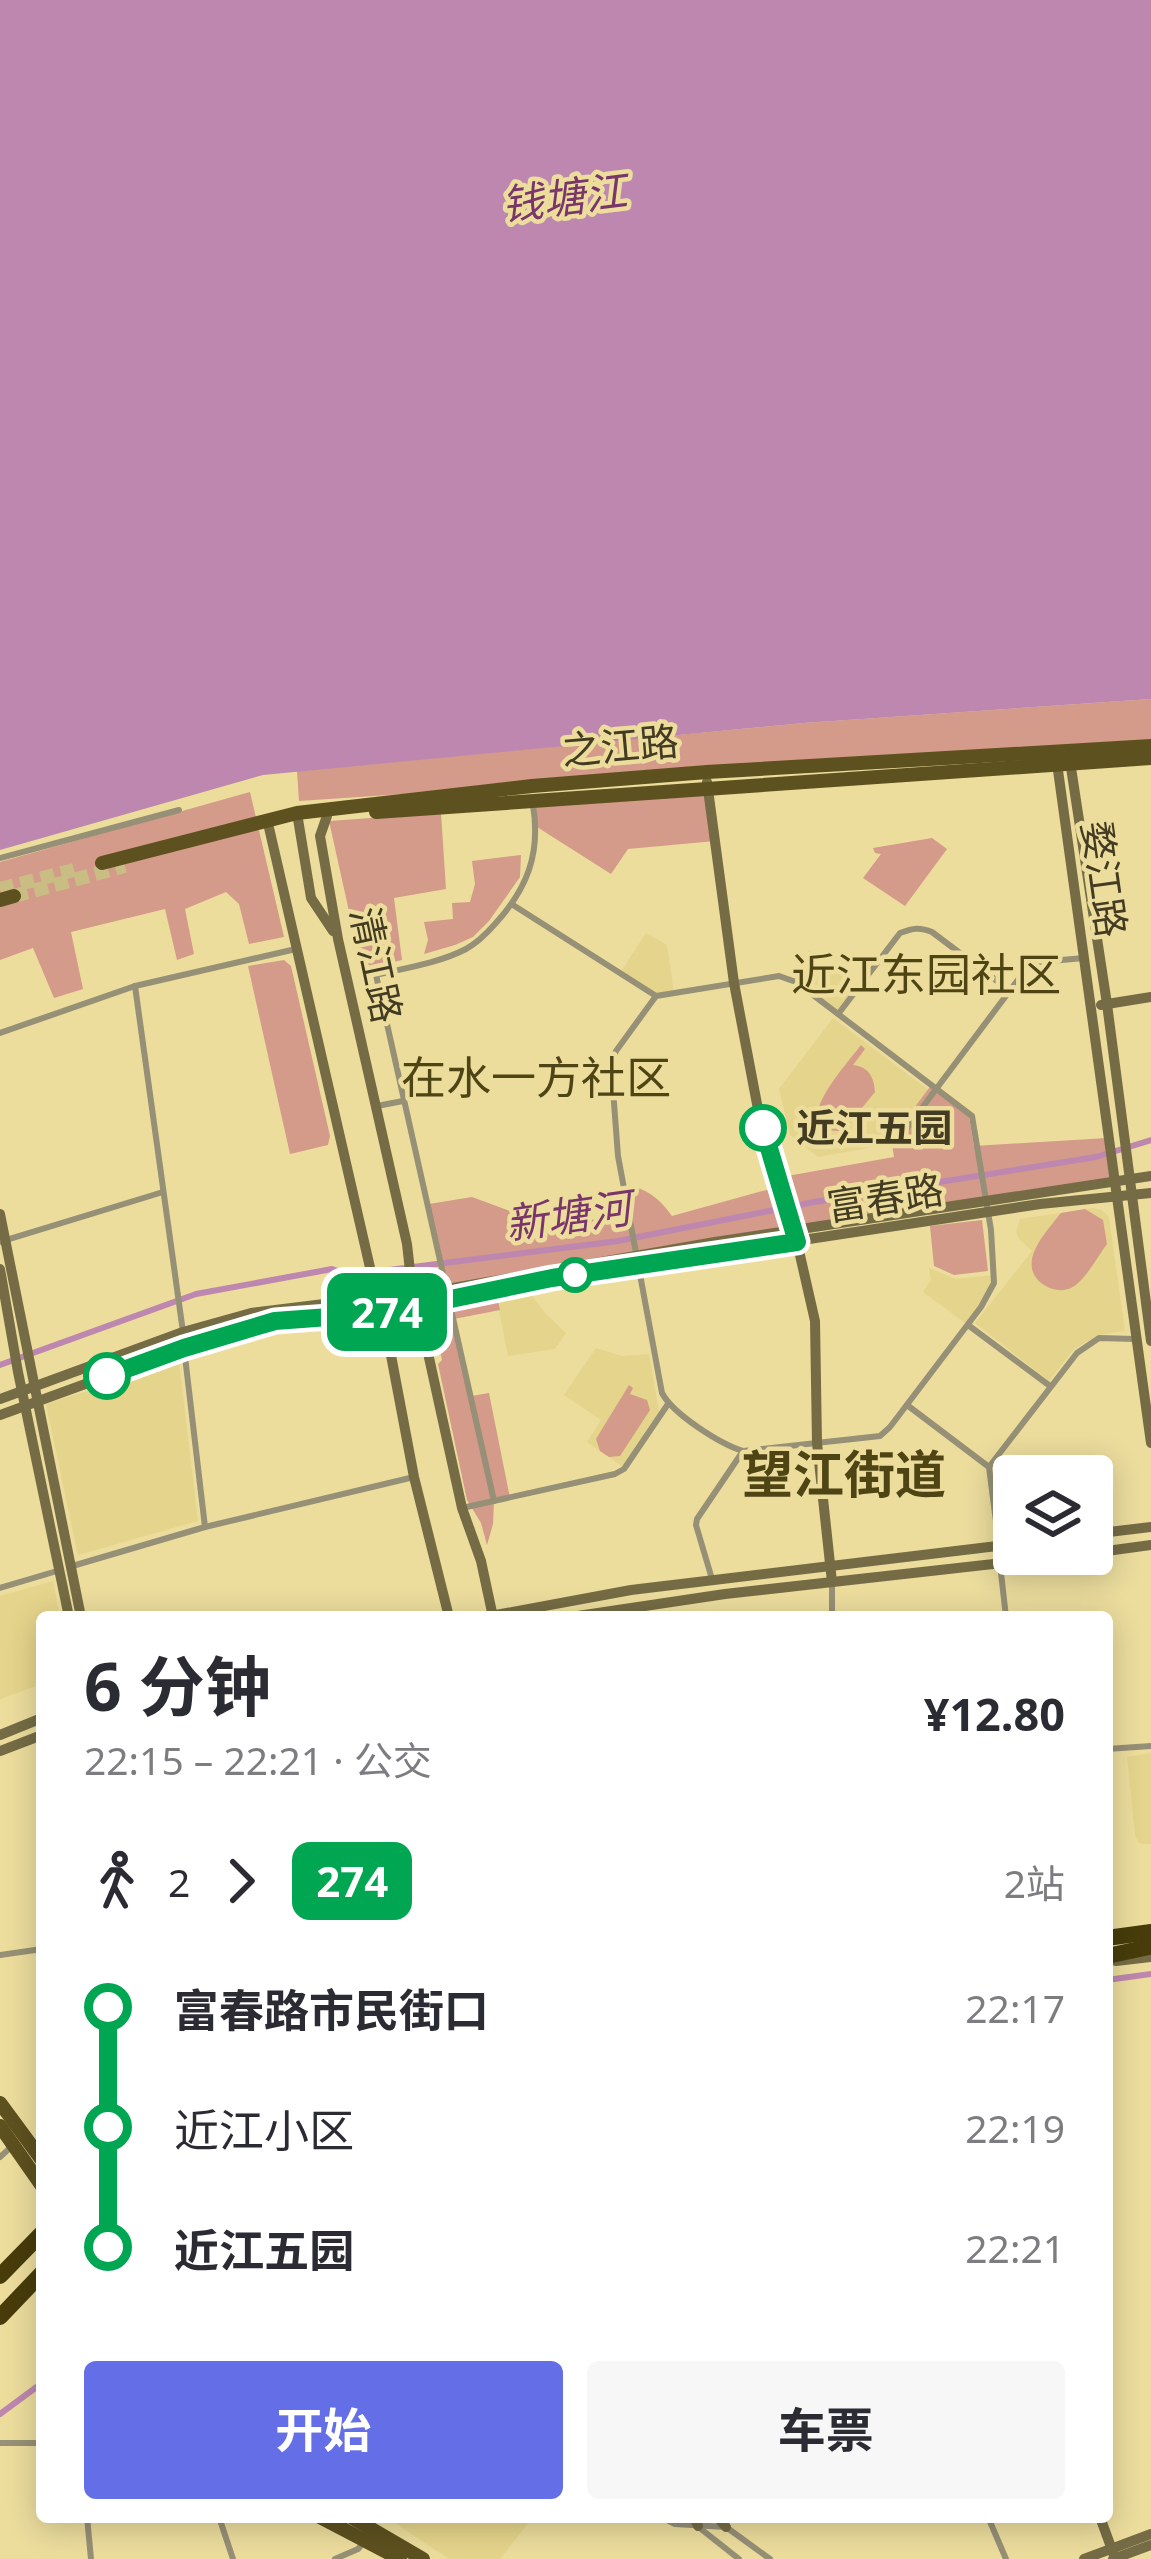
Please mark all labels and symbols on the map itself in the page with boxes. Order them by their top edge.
water label: 钱塘江 [498,160,634,232]
street label: 之江路 [559,713,680,776]
street label: 婺江路 [1071,817,1140,940]
street label: 清江路 [339,902,416,1027]
district label: 近江东园社区 [791,943,1061,1004]
district label: 在水一方社区 [401,1046,671,1107]
place label: 近江五园 [796,1100,952,1153]
marker: 近江五园 [741,1106,785,1150]
street label: 富春路 [823,1161,947,1232]
water label: 新塘河 [501,1177,641,1252]
unlabelled marker [559,1259,591,1291]
line badge: 274 [318,1273,456,1351]
unlabelled marker [85,1354,129,1398]
district label: 望江街道 [742,1438,946,1508]

